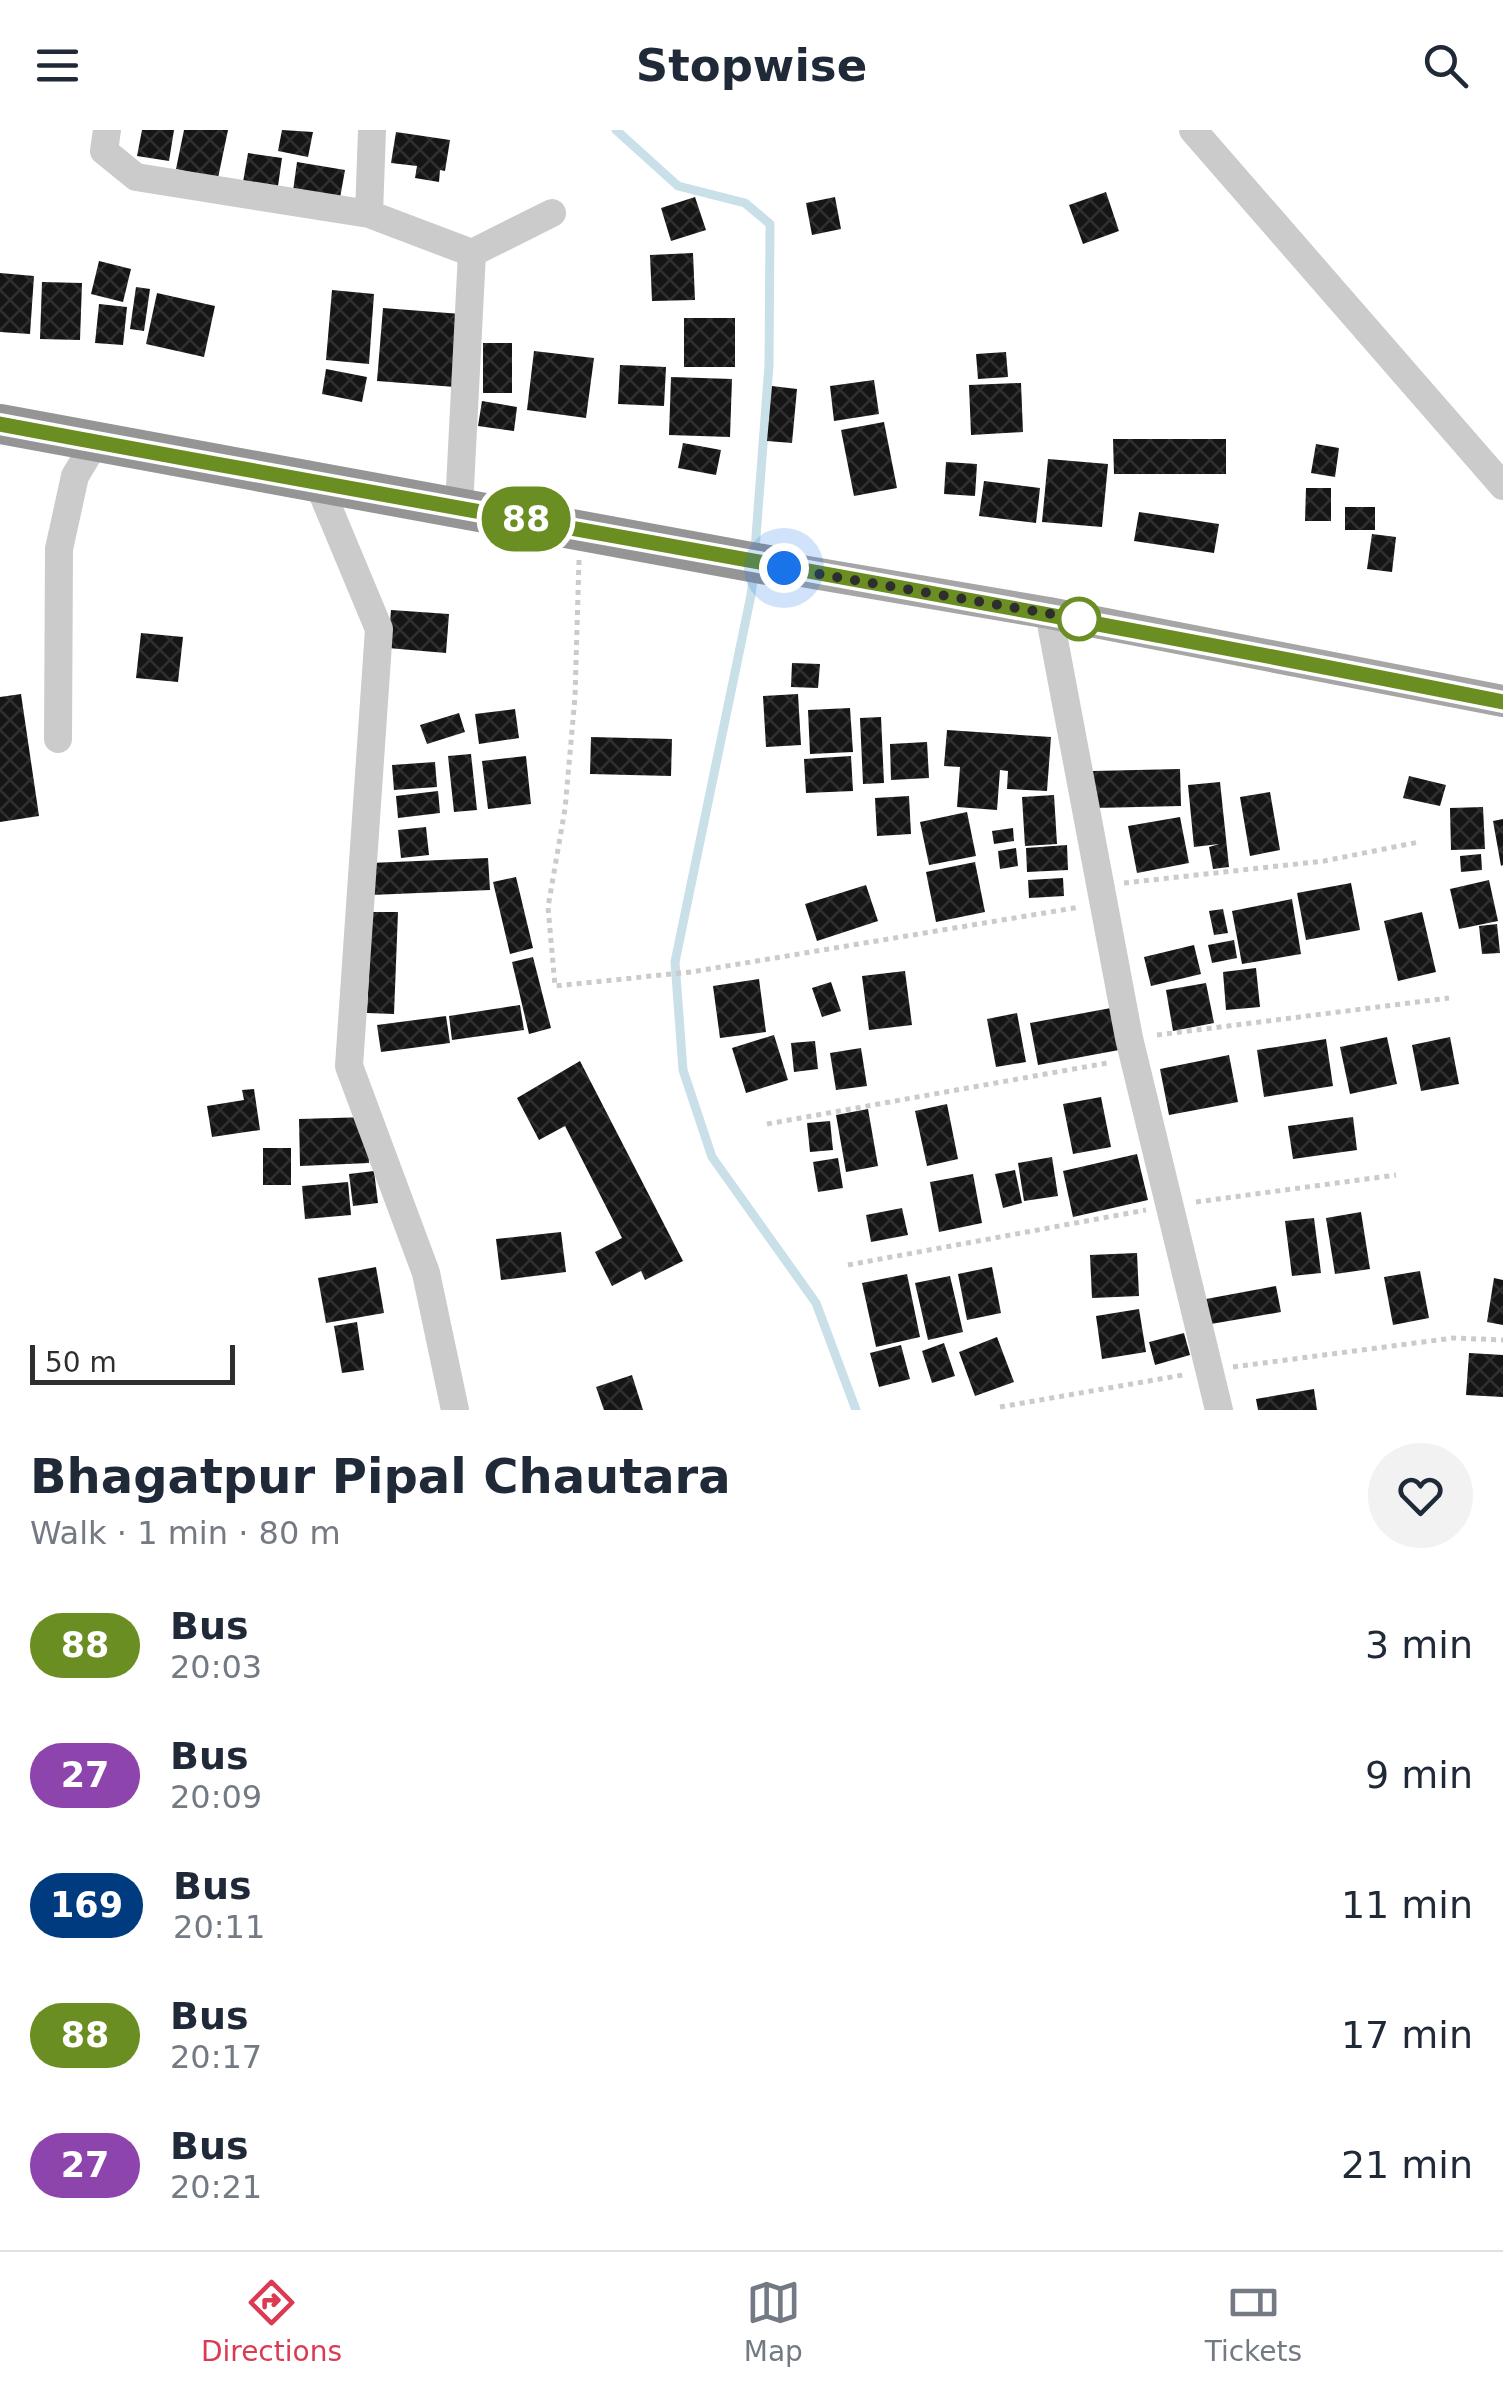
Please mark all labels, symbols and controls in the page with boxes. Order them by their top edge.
icon: menu [30,38,85,93]
icon: search [1418,38,1473,93]
text: Stopwise [636,39,867,92]
line badge: 88 [481,486,571,552]
text: 88 [502,499,550,539]
your location [759,543,809,593]
unlabelled marker [1058,598,1100,640]
scale bar [30,1340,235,1384]
text: 50 m [45,1346,117,1379]
button: heart [1368,1443,1473,1548]
text: Bhagatpur Pipal Chautara [30,1448,731,1504]
text: Walk · 1 min · 80 m [30,1514,341,1552]
text: Bus [170,1604,249,1648]
text: 3 min [1365,1623,1473,1667]
text: 88 [61,1625,109,1665]
text: 20:03 [170,1648,262,1686]
text: Bus [170,1734,249,1778]
text: 9 min [1365,1753,1473,1797]
text: 27 [61,1755,109,1795]
text: 20:09 [170,1778,262,1816]
text: Bus [173,1864,252,1908]
text: 11 min [1341,1883,1473,1927]
text: 169 [50,1885,123,1925]
text: 20:11 [173,1908,265,1946]
text: Bus [170,1994,249,2038]
text: 17 min [1341,2013,1473,2057]
text: 88 [61,2015,109,2055]
text: 20:17 [170,2038,262,2076]
text: Bus [170,2124,249,2168]
text: 21 min [1341,2143,1473,2187]
text: 27 [61,2145,109,2185]
text: 20:21 [170,2168,262,2206]
tab: Directions [201,2275,342,2368]
tab: Map [744,2275,803,2368]
tab: Tickets [1205,2275,1302,2368]

